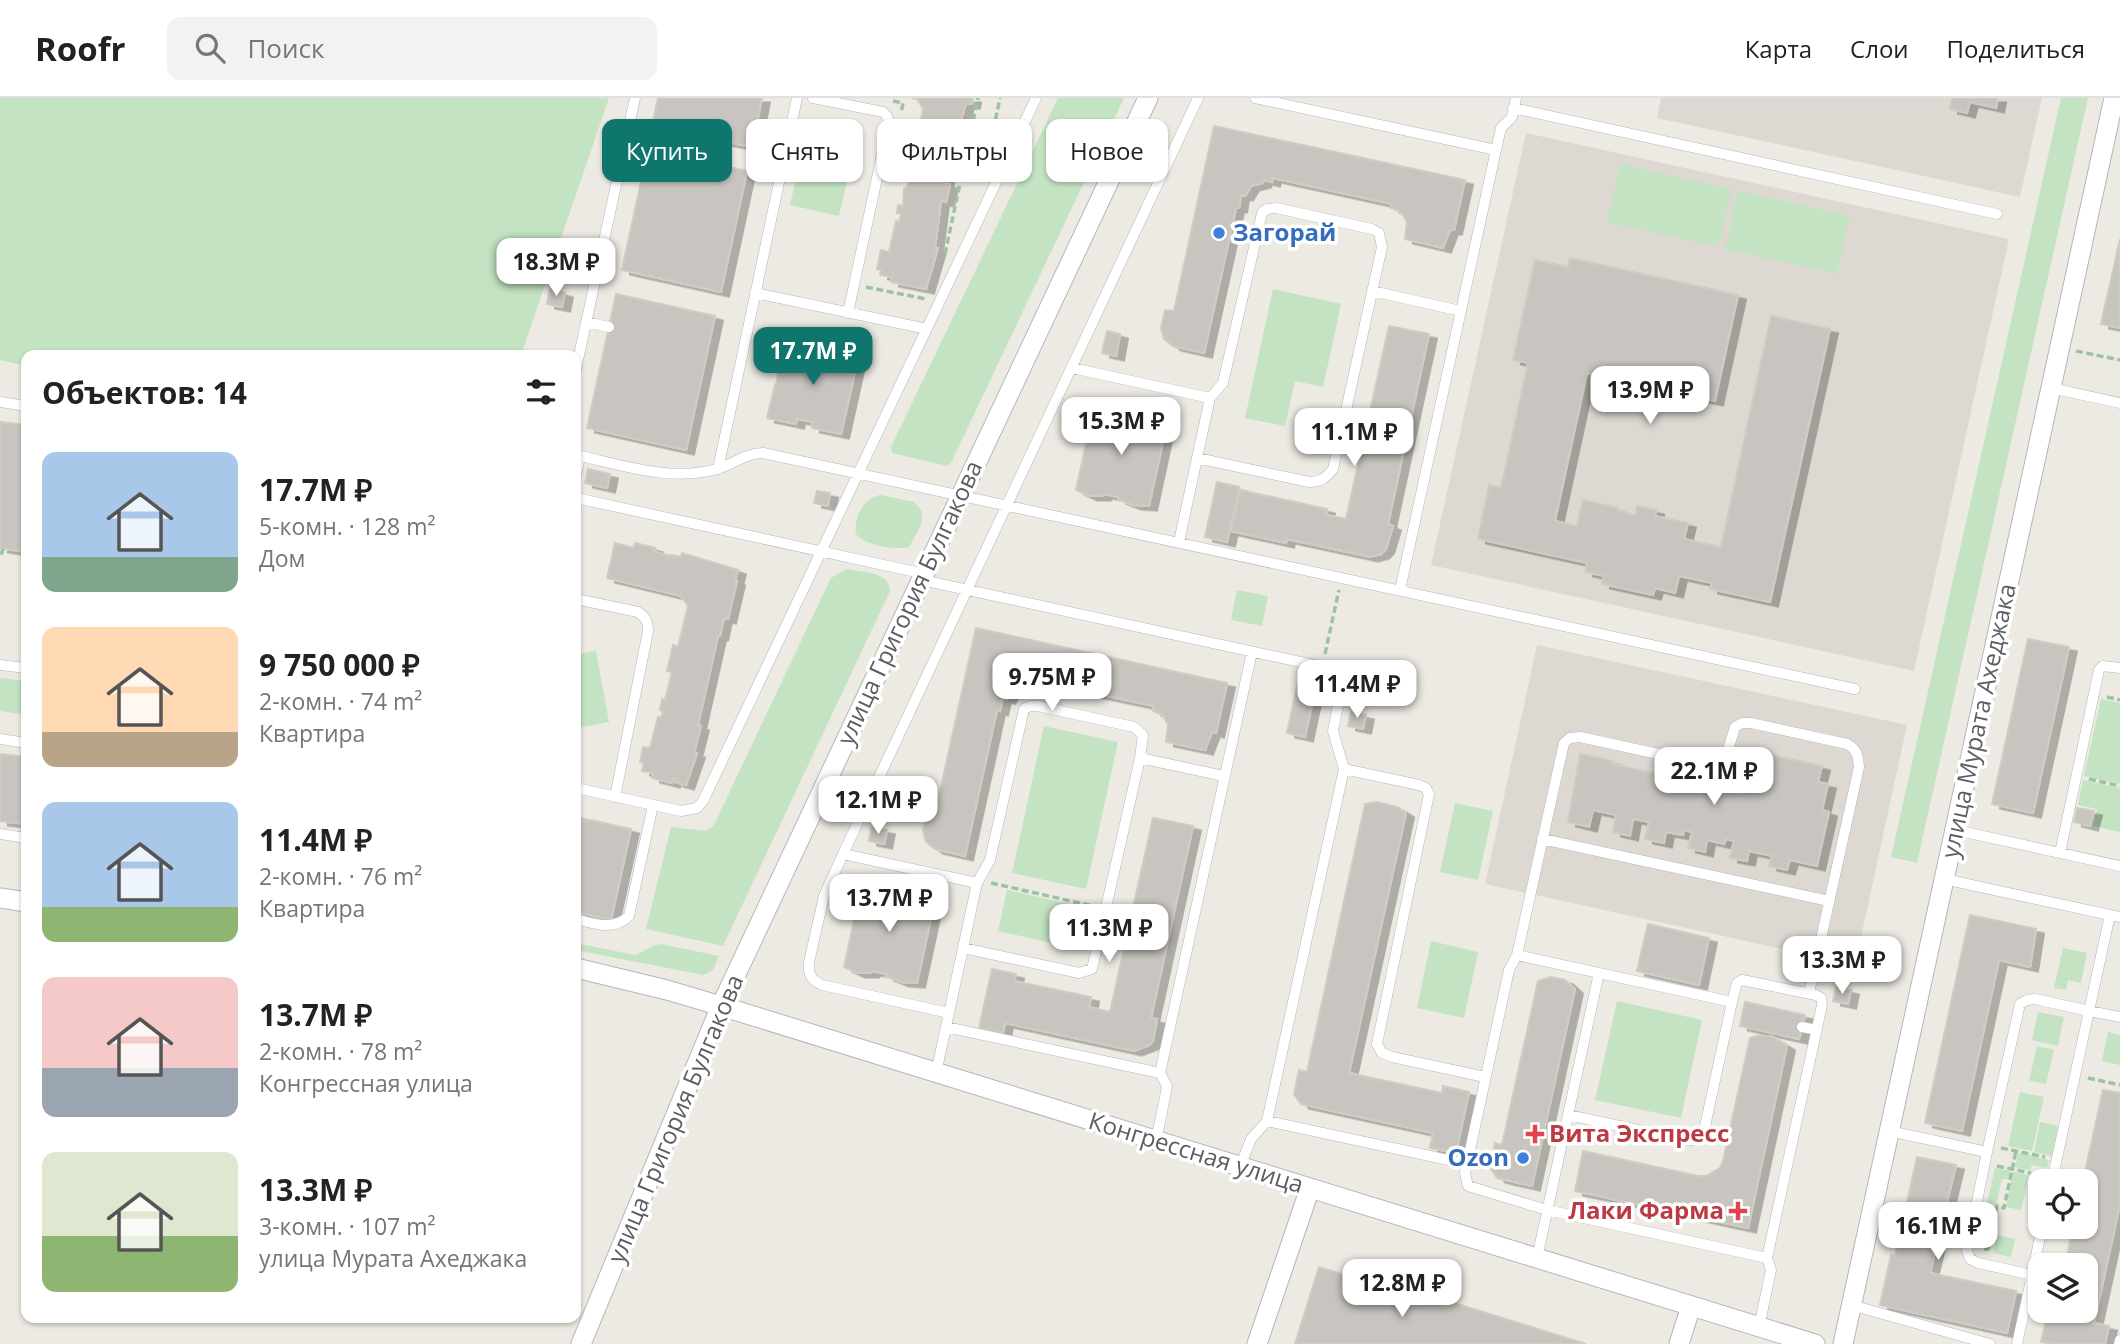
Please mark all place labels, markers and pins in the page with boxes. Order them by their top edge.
place label: Загорай [1233,215,1336,248]
marker: Загорай [1211,225,1227,241]
pin: 18.3M ₽ [491,238,621,298]
pin: 17.7M ₽ [748,328,878,387]
pin: 13.9M ₽ [1585,366,1715,426]
pin: 15.3M ₽ [1056,398,1186,457]
pin: 11.1M ₽ [1289,408,1419,468]
pin: 9.75M ₽ [987,654,1117,713]
pin: 11.4M ₽ [1292,660,1422,720]
pin: 22.1M ₽ [1649,748,1779,807]
pin: 12.1M ₽ [813,776,943,836]
pin: 13.7M ₽ [824,874,954,934]
pin: 11.3M ₽ [1044,904,1174,964]
pin: 13.3M ₽ [1777,936,1907,996]
place label: Вита Экспресс [1549,1116,1729,1149]
marker: Вита Экспресс [1527,1126,1543,1142]
place label: Ozon [1448,1140,1509,1173]
marker: Ozon [1515,1150,1531,1166]
place label: Лаки Фарма [1568,1193,1724,1226]
pin: 16.1M ₽ [1873,1202,2003,1262]
marker: Лаки Фарма [1730,1203,1746,1219]
pin: 12.8M ₽ [1337,1260,1467,1319]

